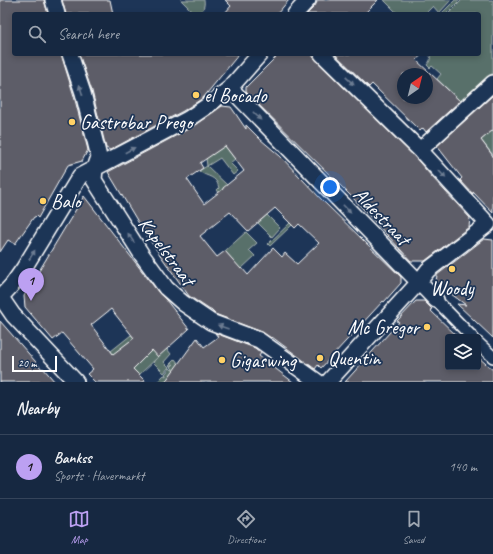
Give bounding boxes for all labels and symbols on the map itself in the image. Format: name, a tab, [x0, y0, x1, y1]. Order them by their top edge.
north arrow	[397, 68, 433, 104]
one-way arrow	[345, 76, 355, 86]
place label: el Bocado	[204, 83, 267, 108]
one-way arrow	[78, 84, 84, 96]
marker: el Bocado	[191, 90, 201, 100]
place label: Gastrobar Prego	[80, 110, 194, 135]
one-way arrow	[252, 111, 262, 121]
marker: Gastrobar Prego	[67, 117, 77, 127]
one-way arrow	[124, 147, 136, 153]
one-way arrow	[437, 168, 446, 179]
your location	[320, 177, 340, 197]
street label: Aldestraat	[348, 182, 418, 253]
place label: Balo	[51, 189, 83, 214]
marker: Balo	[38, 196, 48, 206]
one-way arrow	[343, 204, 352, 214]
street label: Kapelstraat	[133, 212, 203, 293]
one-way arrow	[127, 233, 135, 243]
one-way arrow	[29, 249, 36, 261]
marker: Woody	[447, 264, 457, 274]
pin: 1	[18, 268, 44, 301]
place label: Woody	[430, 276, 475, 301]
place label: Mc Gregor	[348, 315, 421, 340]
marker: Mc Gregor	[422, 322, 432, 332]
one-way arrow	[216, 323, 228, 329]
place label: Quentin	[328, 346, 381, 371]
place label: Gigaswing	[230, 348, 298, 373]
marker: Quentin	[315, 353, 325, 363]
scale bar	[12, 354, 57, 373]
marker: Gigaswing	[217, 355, 227, 365]

